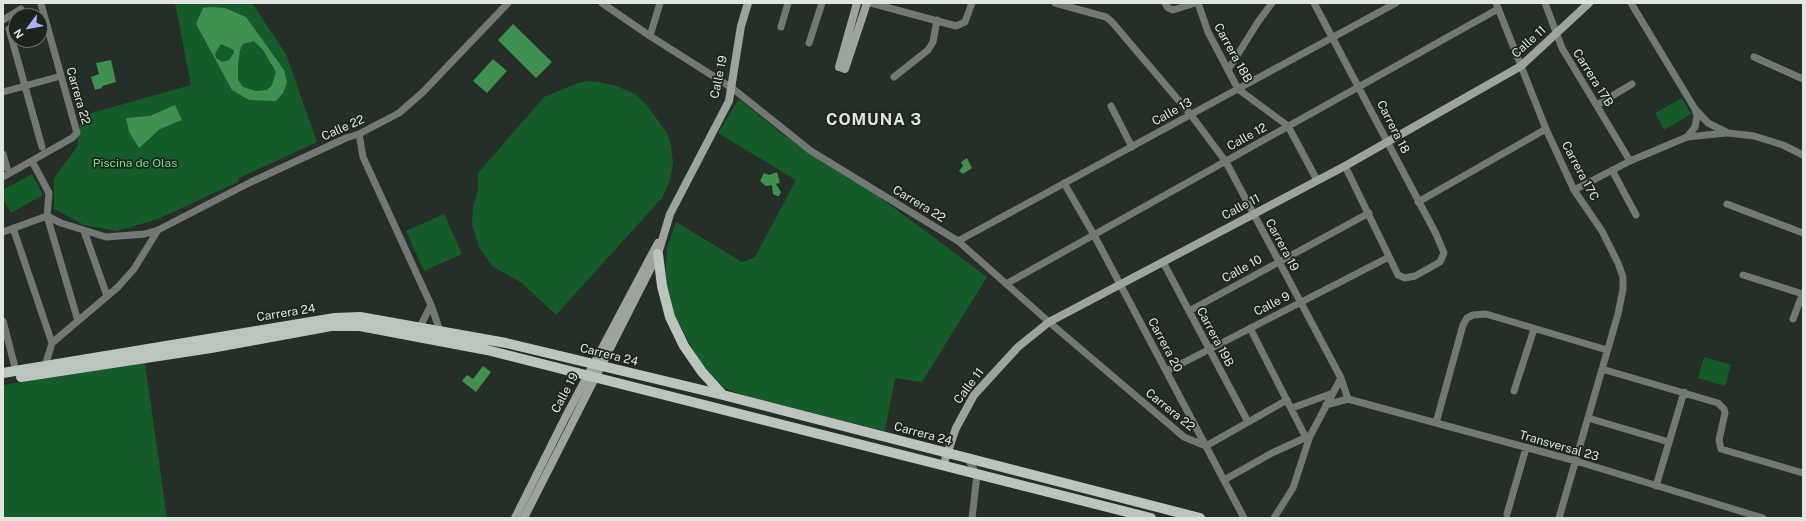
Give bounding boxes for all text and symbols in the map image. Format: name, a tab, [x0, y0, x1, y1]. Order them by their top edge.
north arrow	[8, 8, 48, 48]
street label: Carrera 18B	[1211, 21, 1255, 85]
street label: Calle 11	[1509, 23, 1549, 61]
text: N	[11, 27, 26, 41]
street label: Carrera 17B	[1570, 47, 1616, 109]
street label: Calle 19	[707, 54, 731, 100]
street label: Carrera 22	[63, 66, 93, 126]
street label: Calle 13	[1149, 95, 1195, 129]
street label: Carrera 18	[1374, 98, 1412, 156]
district label: COMUNA 3	[826, 110, 922, 130]
street label: Calle 22	[319, 112, 367, 144]
street label: Calle 12	[1225, 120, 1269, 154]
street label: Carrera 17C	[1558, 139, 1602, 203]
park label: Piscina de Olas	[93, 156, 177, 170]
street label: Carrera 22	[890, 183, 948, 225]
street label: Calle 11	[1219, 191, 1263, 223]
street label: Carrera 19	[1262, 216, 1302, 274]
street label: Calle 10	[1219, 252, 1265, 286]
street label: Calle 9	[1251, 289, 1293, 319]
street label: Carrera 24	[255, 301, 317, 325]
street label: Carrera 19B	[1193, 305, 1237, 369]
street label: Carrera 20	[1145, 315, 1185, 375]
street label: Carrera 24	[578, 341, 640, 369]
street label: Calle 11	[951, 365, 987, 407]
street label: Calle 19	[548, 370, 582, 416]
street label: Carrera 22	[1142, 386, 1198, 434]
street label: Carrera 24	[892, 419, 954, 449]
street label: Transversal 23	[1518, 428, 1600, 464]

